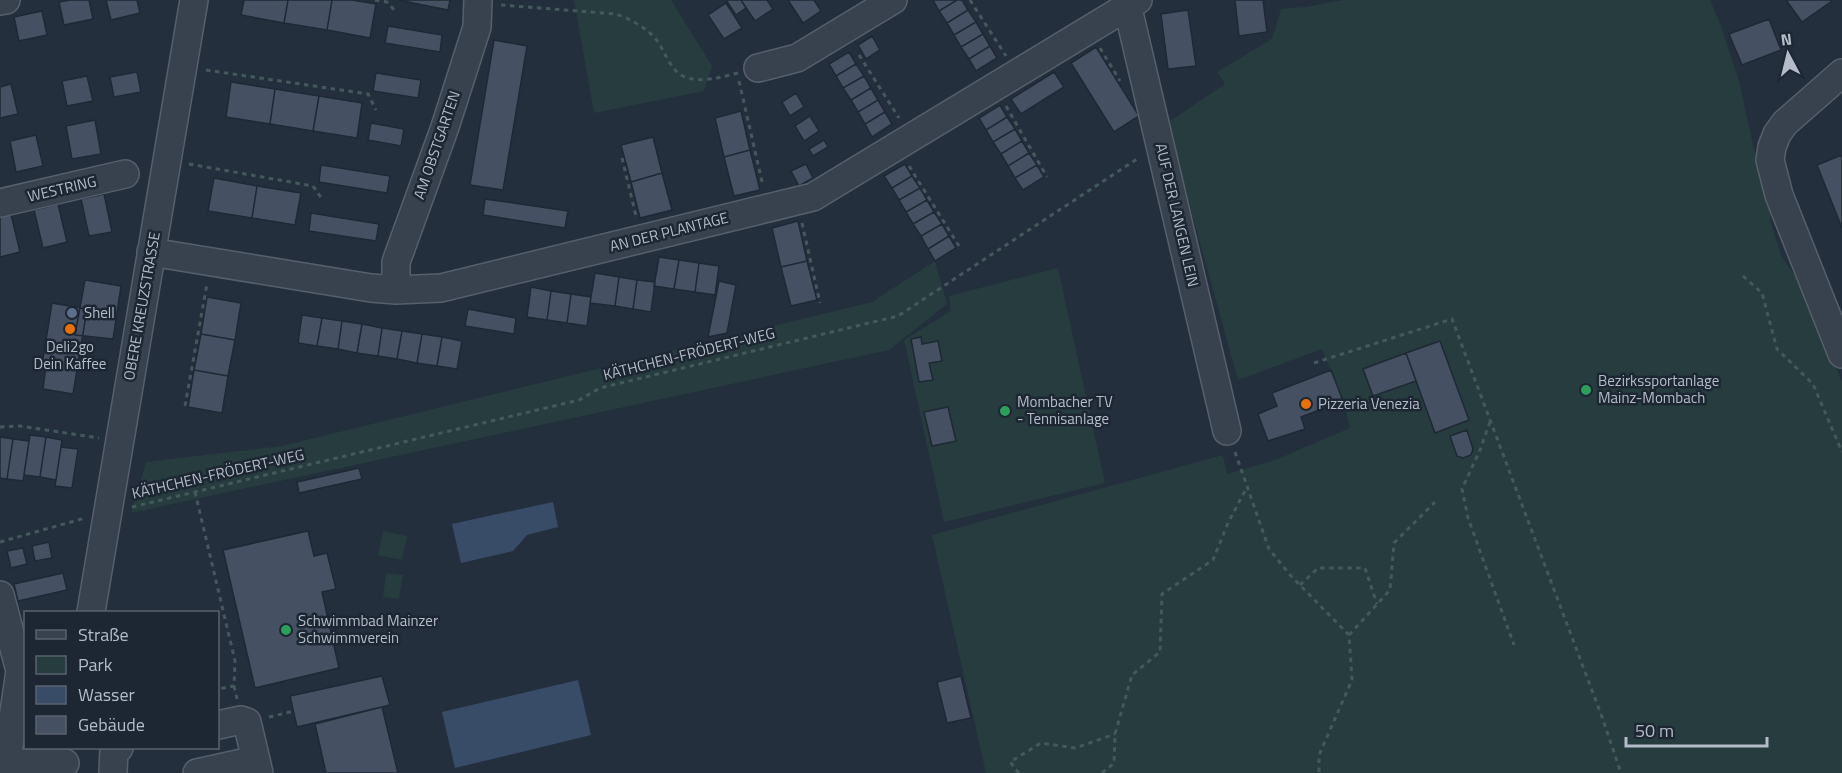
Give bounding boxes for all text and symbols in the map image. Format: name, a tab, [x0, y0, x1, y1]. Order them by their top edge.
north arrow	[1758, 24, 1818, 84]
text: N	[1779, 27, 1793, 52]
street label: AM OBSTGARTEN	[407, 88, 466, 202]
street label: AUF DER LANGEN LEIN	[1150, 141, 1205, 289]
street label: WESTRING	[25, 169, 99, 208]
street label: AN DER PLANTAGE	[607, 206, 731, 257]
street label: OBERE KREUZSTRASSE	[117, 230, 166, 382]
place label: Shell	[84, 301, 115, 324]
marker: Shell	[65, 306, 79, 320]
street label: KÄTHCHEN-FRÖDERT-WEG	[601, 321, 777, 386]
marker: Deli2go Dein Kaffee	[63, 322, 77, 336]
place label: Deli2go Dein Kaffee	[34, 335, 106, 375]
place label: Bezirkssportanlage Mainz-Mombach	[1598, 369, 1719, 409]
marker: Bezirkssportanlage Mainz-Mombach	[1579, 383, 1593, 397]
place label: Mombacher TV - Tennisanlage	[1017, 390, 1113, 430]
place label: Pizzeria Venezia	[1318, 392, 1420, 415]
marker: Pizzeria Venezia	[1299, 397, 1313, 411]
marker: Mombacher TV - Tennisanlage	[998, 404, 1012, 418]
street label: KÄTHCHEN-FRÖDERT-WEG	[130, 443, 306, 505]
place label: Schwimmbad Mainzer Schwimmverein	[298, 609, 438, 649]
legend	[24, 611, 219, 749]
text: Straße	[78, 621, 129, 648]
marker: Schwimmbad Mainzer Schwimmverein	[279, 623, 293, 637]
text: Park	[78, 651, 113, 678]
text: Wasser	[78, 681, 135, 708]
scale bar	[1626, 710, 1767, 748]
text: Gebäude	[78, 711, 145, 738]
text: 50 m	[1635, 717, 1674, 744]

